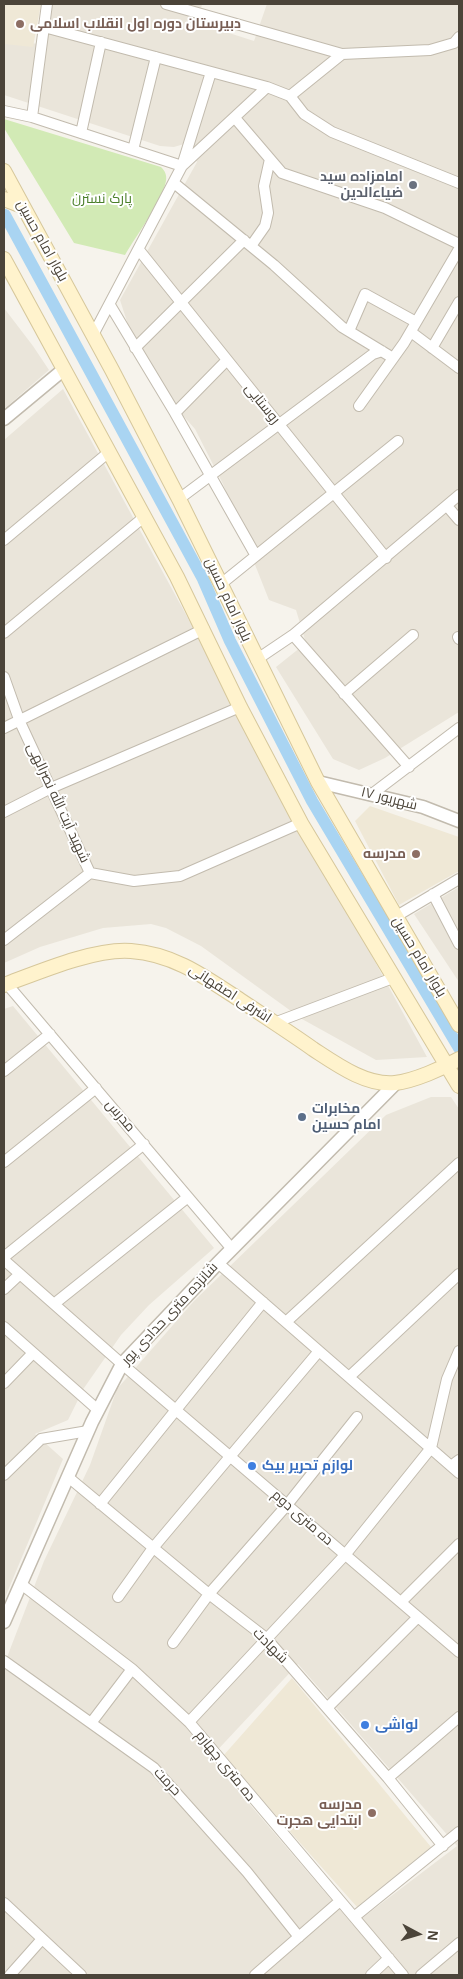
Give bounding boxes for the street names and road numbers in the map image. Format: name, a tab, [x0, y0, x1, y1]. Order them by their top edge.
street label: بلوار امام حسین	[13, 197, 71, 285]
street label: روستایی	[241, 380, 283, 428]
street label: بلوار امام حسین	[201, 555, 255, 645]
street label: شهید آیت الله نصرالهی	[23, 740, 93, 866]
street label: ۱۷ شهریور	[359, 784, 419, 814]
street label: بلوار امام حسین	[388, 914, 450, 1000]
street label: اشرفی اصفهانی	[186, 961, 274, 1027]
street label: مدرس	[102, 1096, 138, 1136]
street label: شانزده متری حدادی پور	[118, 1259, 222, 1369]
street label: ده متری دوم	[268, 1487, 336, 1549]
street label: شهادت	[249, 1625, 291, 1667]
street label: ده متری چهارم	[191, 1727, 259, 1805]
street label: حرمت	[150, 1764, 184, 1800]

